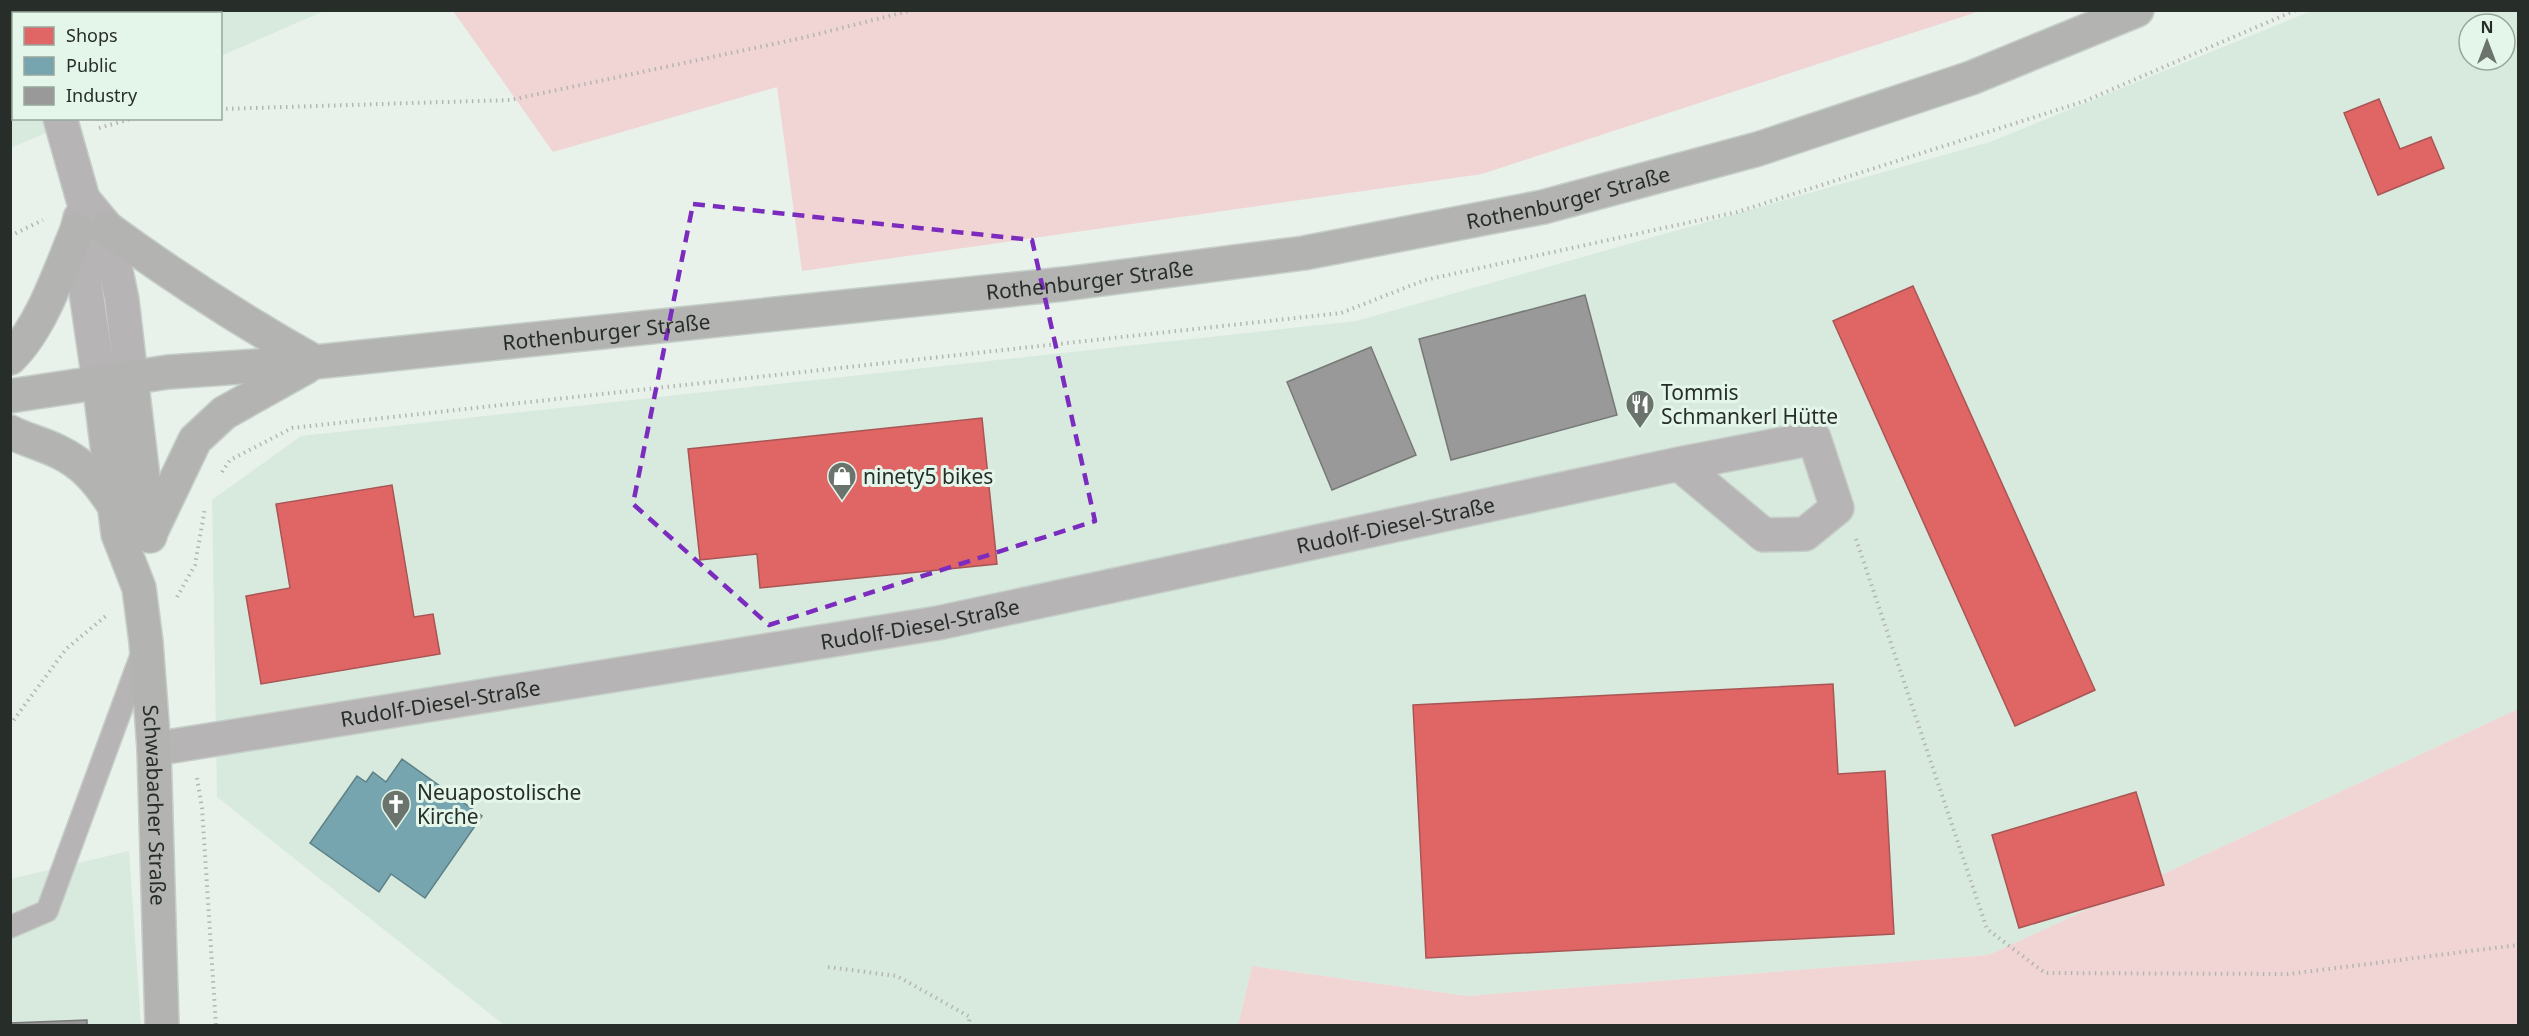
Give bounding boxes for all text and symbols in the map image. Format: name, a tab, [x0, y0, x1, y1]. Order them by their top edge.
legend	[12, 12, 222, 120]
north arrow	[2457, 12, 2517, 72]
text: N	[2480, 16, 2494, 38]
text: Shops	[66, 23, 118, 47]
text: Public	[66, 53, 117, 77]
text: Industry	[66, 83, 138, 107]
street label: Rothenburger Straße	[1464, 159, 1673, 235]
street label: Rothenburger Straße	[984, 253, 1195, 306]
street label: Rothenburger Straße	[501, 307, 712, 356]
place label: Tommis Schmankerl Hütte	[1661, 378, 1838, 430]
restaurant icon: Tommis Schmankerl Hütte	[1624, 388, 1656, 430]
shop icon: ninety5 bikes	[826, 460, 858, 502]
place label: ninety5 bikes	[863, 462, 993, 490]
street label: Rudolf-Diesel-Straße	[1294, 490, 1497, 560]
street label: Rudolf-Diesel-Straße	[818, 592, 1022, 656]
street label: Rudolf-Diesel-Straße	[338, 673, 542, 733]
street label: Schwabacher Straße	[137, 704, 173, 906]
place label: Neuapostolische Kirche	[417, 778, 581, 830]
church icon: Neuapostolische Kirche	[380, 788, 412, 830]

